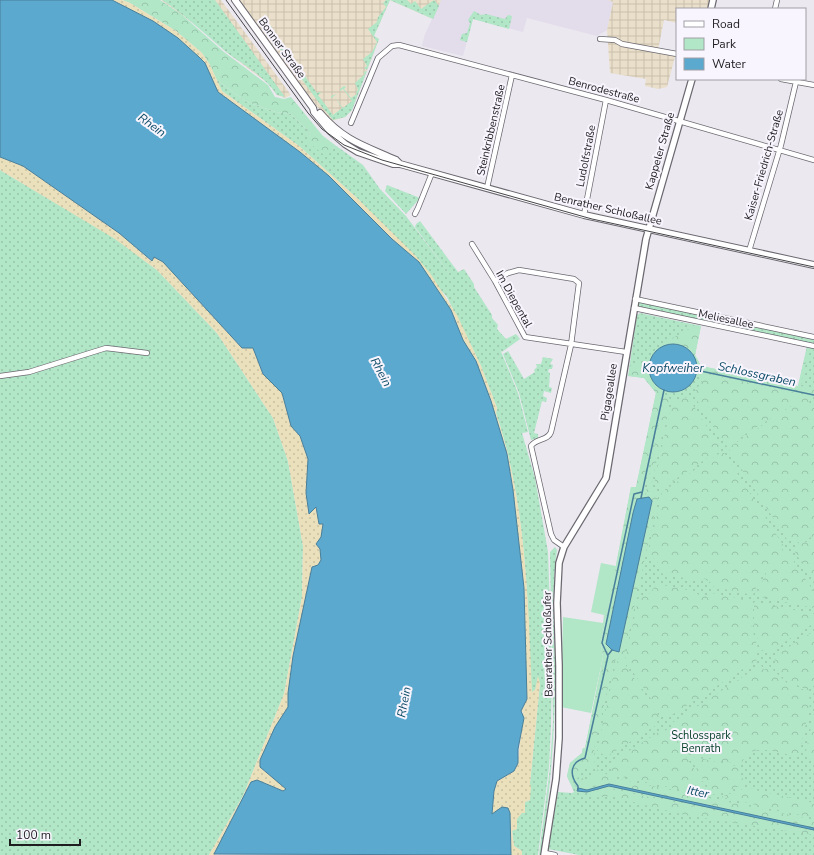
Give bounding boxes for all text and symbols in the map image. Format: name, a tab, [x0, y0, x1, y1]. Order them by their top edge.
legend	[676, 8, 806, 80]
street label: Bonner Straße	[255, 15, 309, 81]
text: Road	[712, 16, 740, 32]
text: Park	[712, 36, 737, 52]
text: Water	[712, 56, 746, 72]
street label: Benrodestraße	[567, 73, 641, 107]
street label: Steinkribbenstraße	[473, 83, 509, 177]
street label: Kaiser-Friedrich-Straße	[741, 108, 787, 222]
water label: Rhein	[135, 109, 169, 141]
street label: Kappeler Straße	[642, 110, 678, 192]
street label: Ludolfstraße	[573, 124, 599, 188]
street label: Benrather Schloßallee	[553, 189, 663, 229]
street label: Im Diepental	[492, 268, 536, 331]
street label: Meliesallee	[697, 306, 755, 332]
water label: Rhein	[367, 355, 395, 390]
water label: Schlossgraben	[717, 358, 798, 390]
water label: Kopfweiher	[642, 360, 704, 376]
street label: Pigageallee	[597, 362, 621, 422]
street label: Benrather Schloßufer	[540, 591, 556, 697]
water label: Rhein	[393, 685, 415, 719]
park label: Schlosspark Benrath	[671, 728, 731, 756]
water label: Itter	[686, 782, 711, 802]
scale bar	[10, 821, 80, 847]
text: 100 m	[16, 827, 51, 843]

